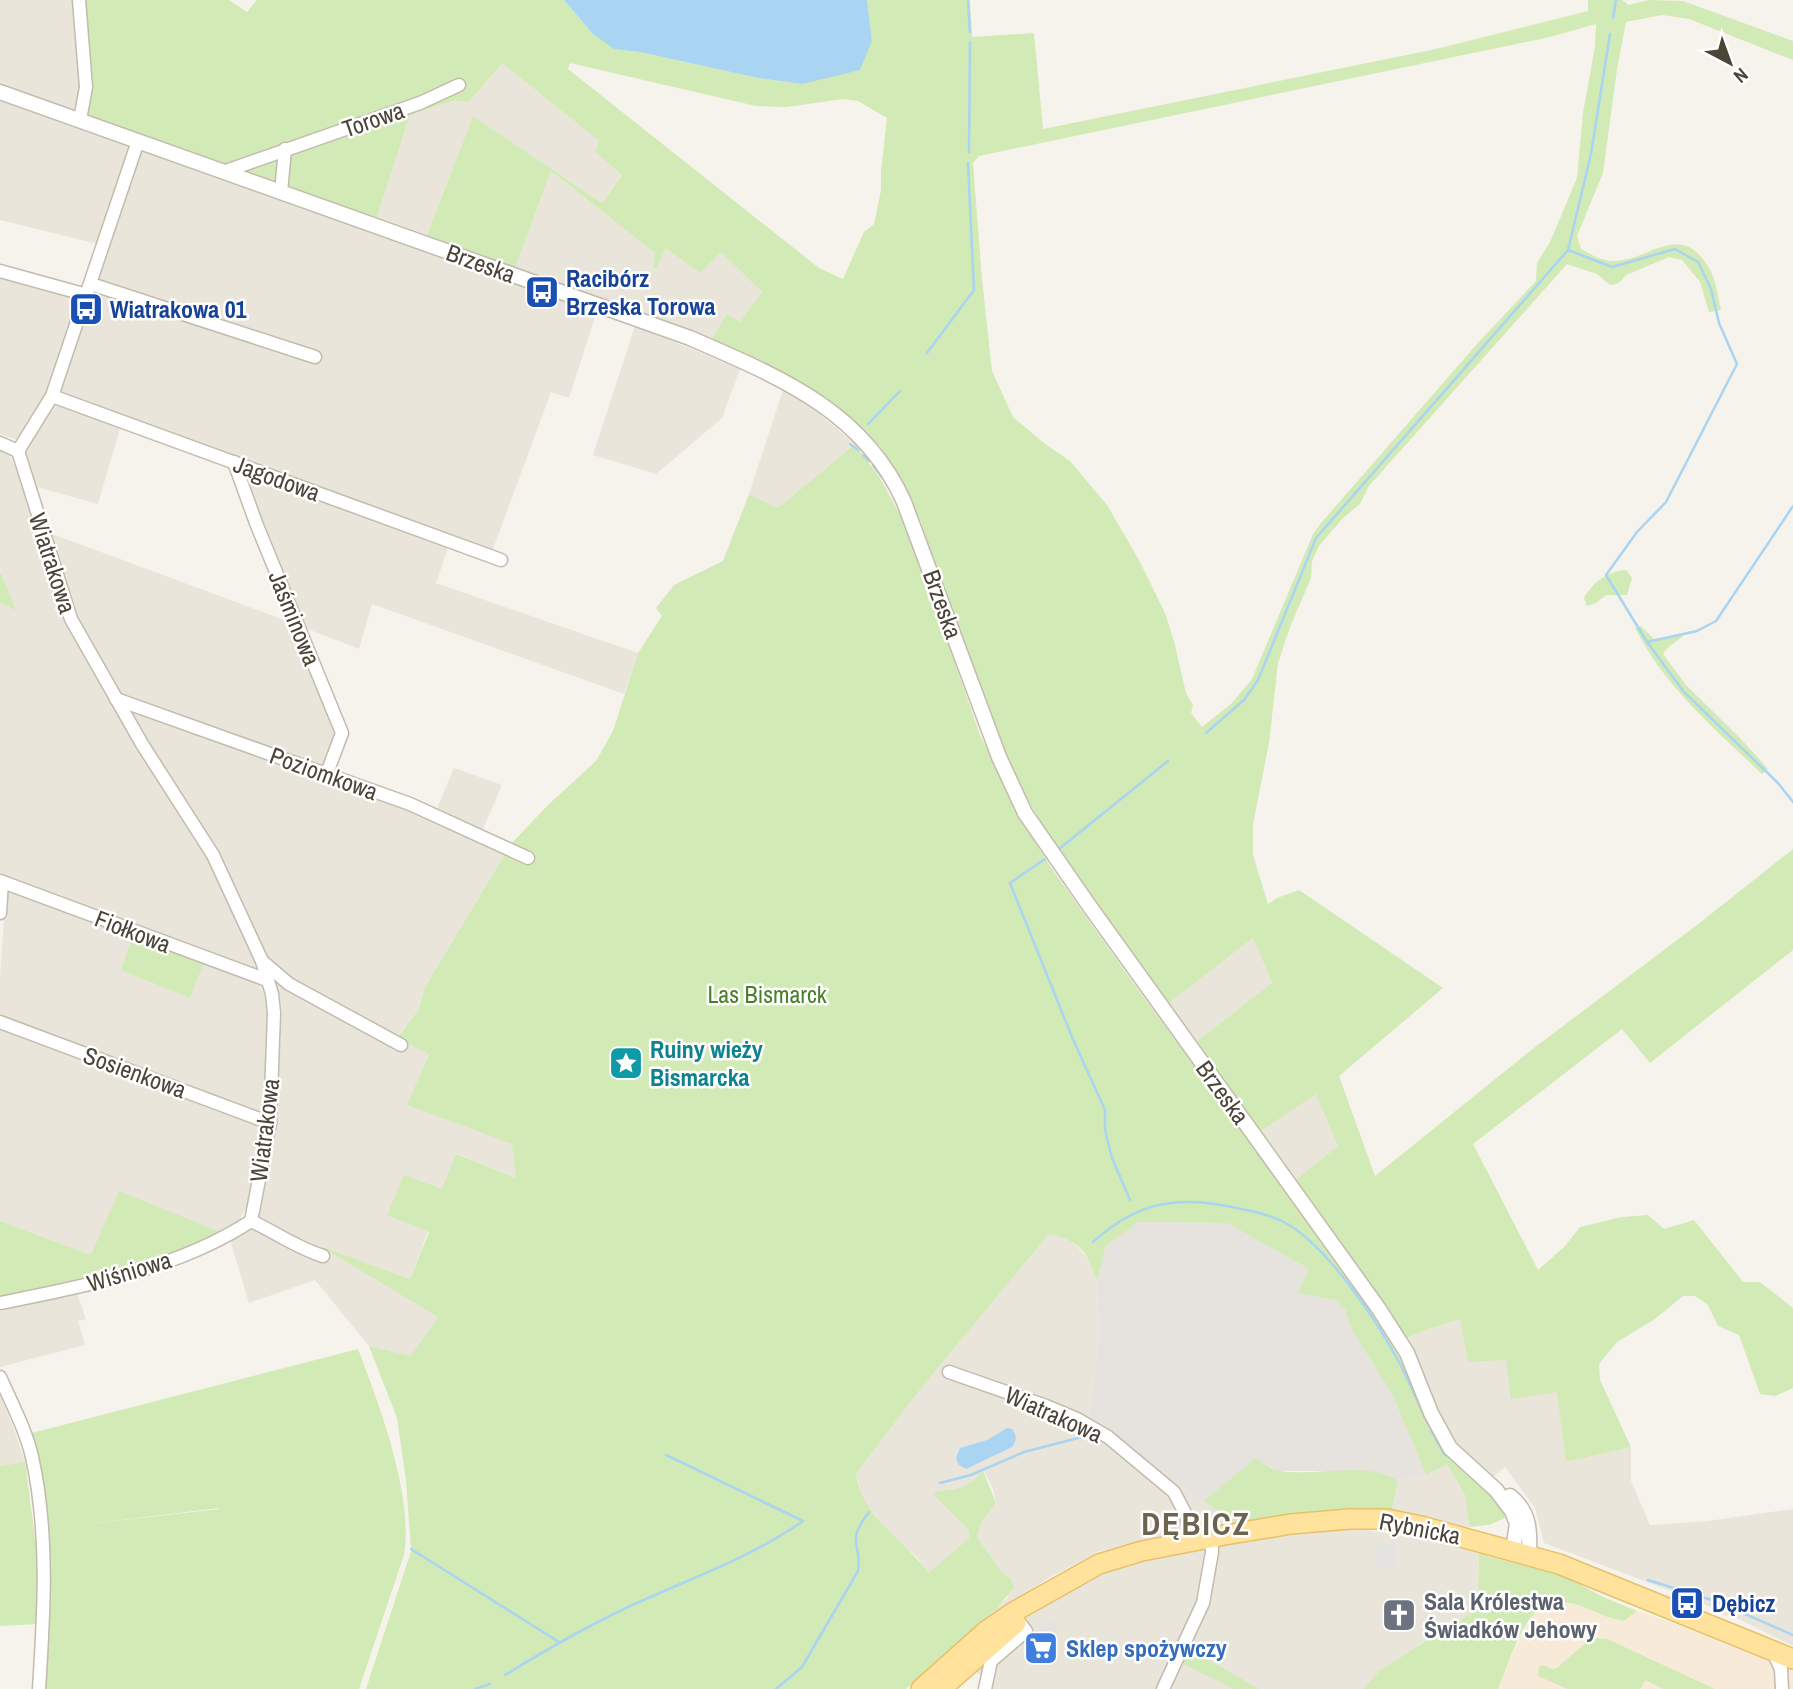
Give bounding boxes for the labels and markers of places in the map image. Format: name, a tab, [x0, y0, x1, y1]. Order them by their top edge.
place label: Racibórz Brzeska Torowa	[566, 262, 716, 322]
bus stop icon: Racibórz Brzeska Torowa	[523, 273, 561, 311]
bus stop icon: Wiatrakowa 01	[67, 290, 105, 328]
place label: Wiatrakowa 01	[110, 293, 247, 325]
place label: Ruiny wieży Bismarcka	[650, 1033, 763, 1093]
place icon: Ruiny wieży Bismarcka	[607, 1044, 645, 1082]
bus stop icon: Dębicz	[1668, 1584, 1706, 1622]
place label: Sala Królestwa Świadków Jehowy	[1424, 1585, 1597, 1645]
place label: Dębicz	[1712, 1587, 1776, 1619]
church icon: Sala Królestwa Świadków Jehowy	[1380, 1596, 1418, 1634]
supermarket icon: Sklep spożywczy	[1022, 1629, 1060, 1667]
place label: Sklep spożywczy	[1066, 1632, 1227, 1664]

